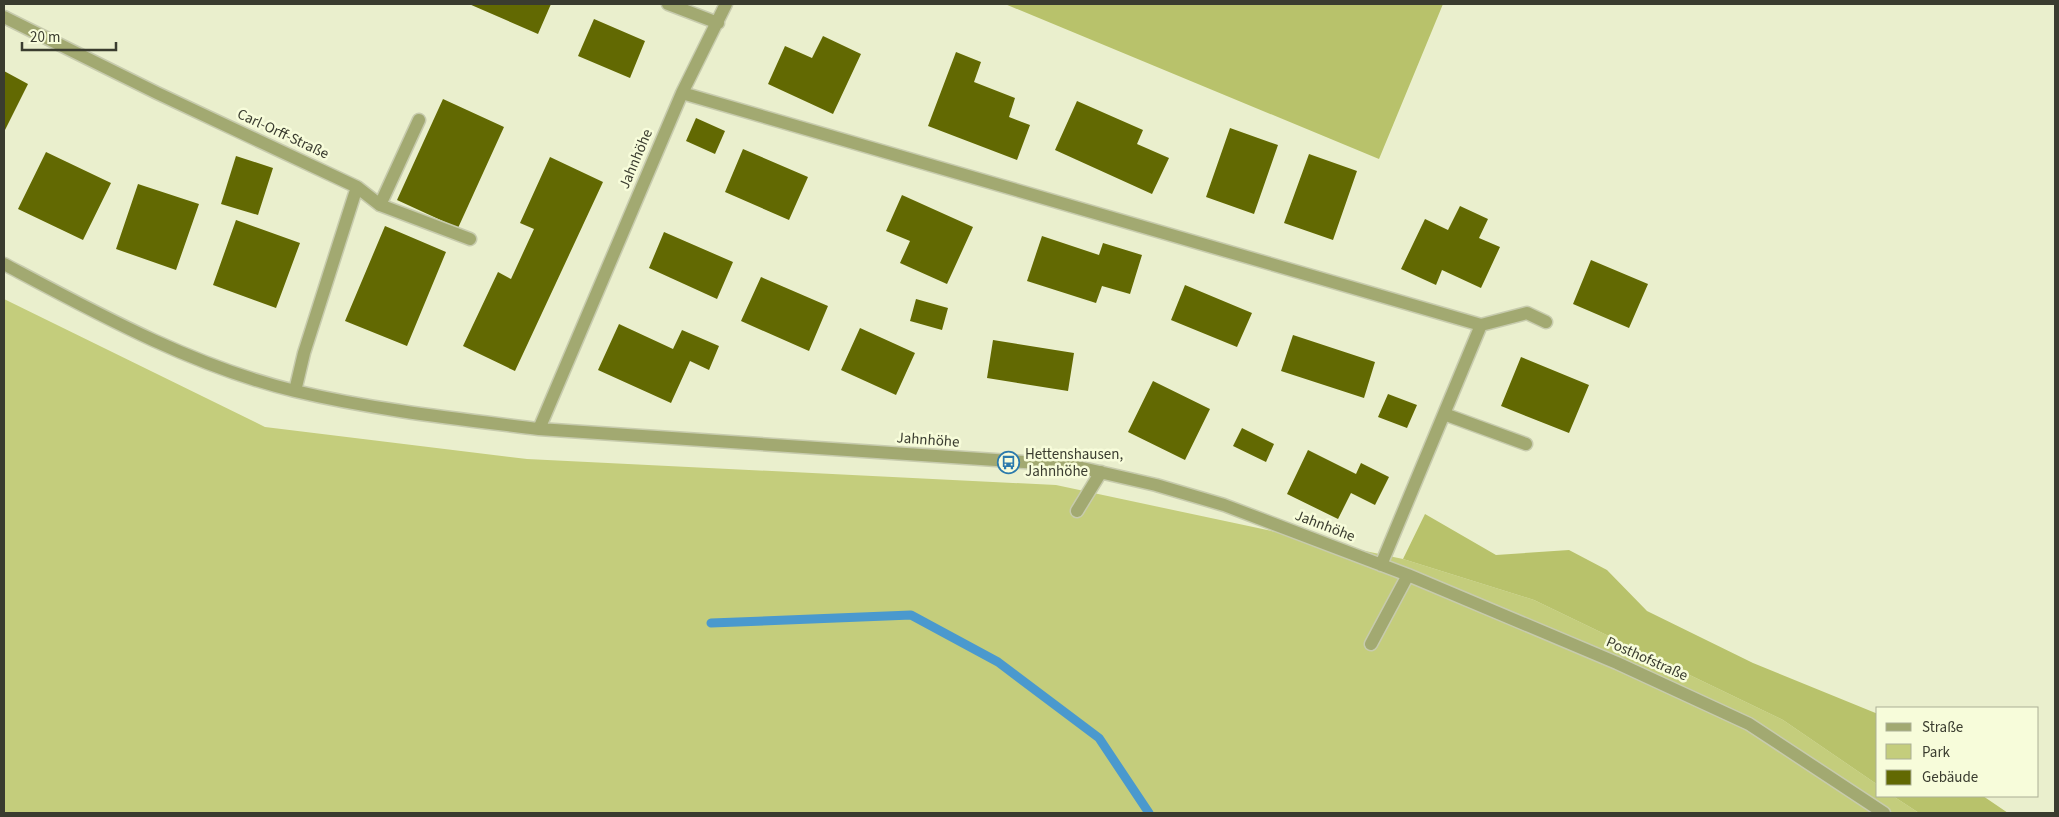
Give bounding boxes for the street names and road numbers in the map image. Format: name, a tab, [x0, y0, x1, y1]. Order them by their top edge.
street label: Carl-Orff-Straße	[234, 104, 332, 164]
street label: Jahnhöhe	[614, 126, 658, 192]
street label: Jahnhöhe	[896, 427, 960, 453]
street label: Jahnhöhe	[1292, 505, 1358, 547]
street label: Posthofstraße	[1603, 632, 1691, 686]

